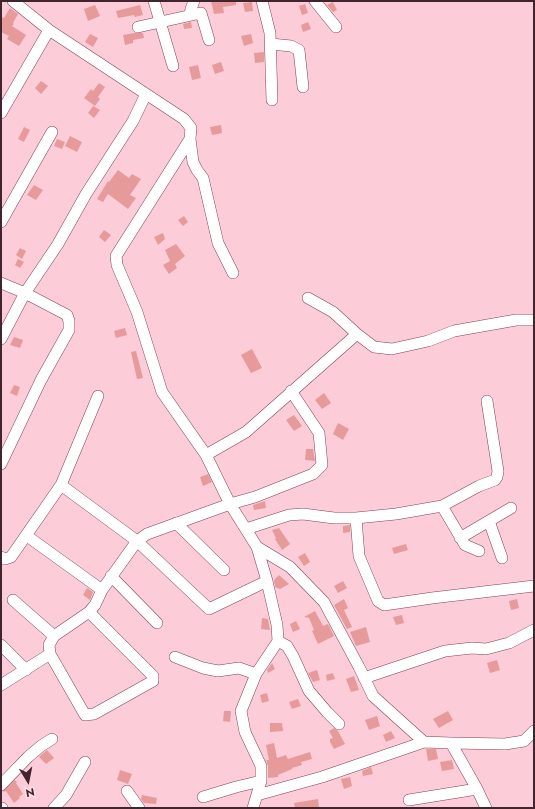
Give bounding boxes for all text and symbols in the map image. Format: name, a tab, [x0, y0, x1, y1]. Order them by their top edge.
north arrow	[8, 761, 48, 801]
text: N	[24, 784, 36, 801]

